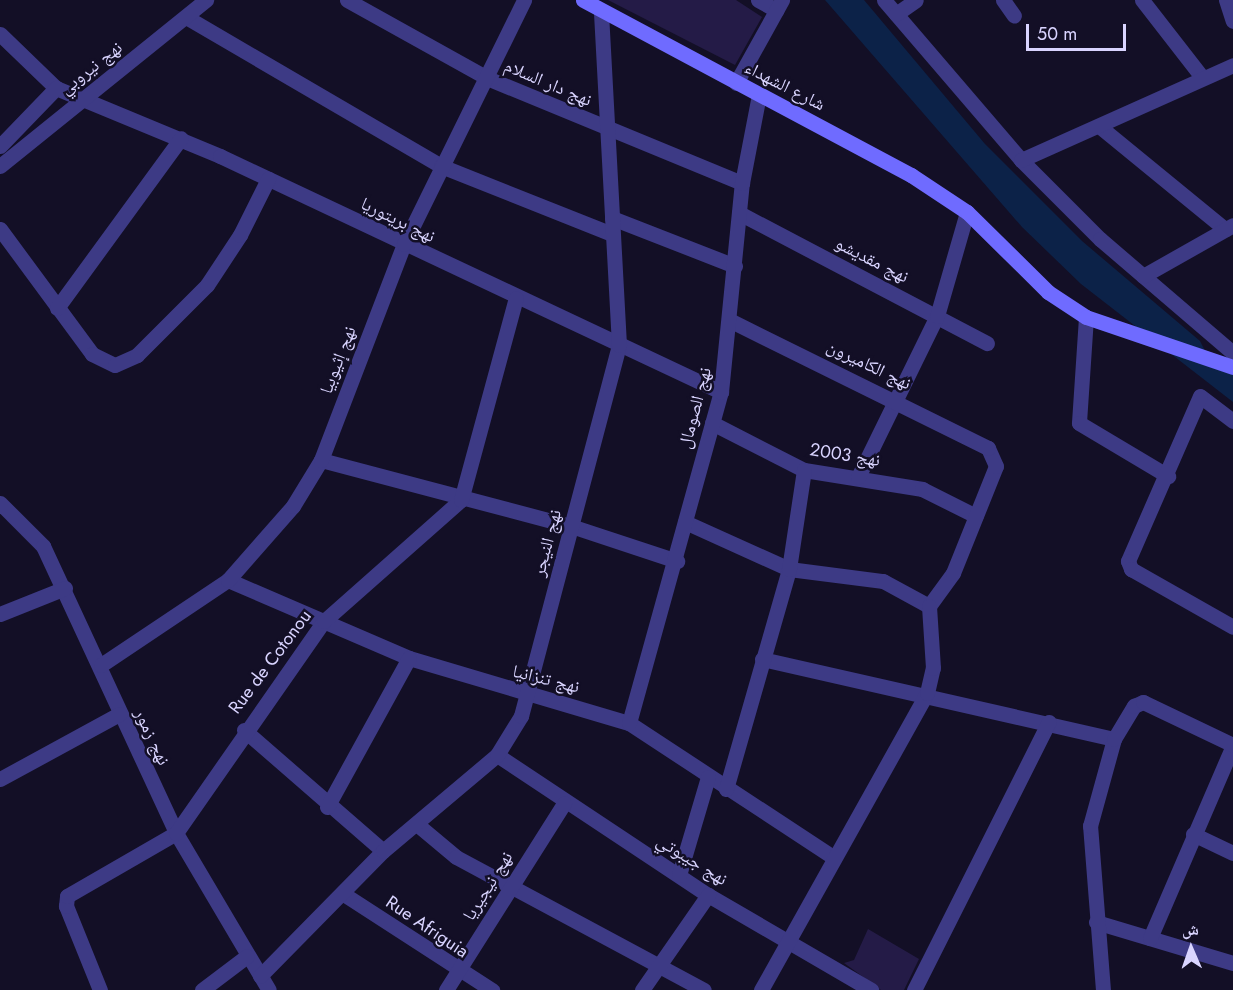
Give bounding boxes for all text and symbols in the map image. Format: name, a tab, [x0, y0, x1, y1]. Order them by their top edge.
scale bar	[1029, 12, 1130, 50]
text: 50 m	[1037, 21, 1077, 47]
street label: نهج نيروبي	[55, 37, 127, 99]
street label: نهج دار السلام	[501, 55, 595, 111]
street label: شارع الشهداء	[741, 57, 829, 115]
street label: نهج بريتوريا	[357, 193, 439, 247]
street label: نهج مقديشو	[832, 232, 912, 288]
street label: نهج إثيوبيا	[315, 323, 361, 397]
street label: نهج الكاميرون	[823, 335, 915, 395]
street label: نهج الصومال	[674, 365, 716, 451]
street label: نهج 2003	[808, 439, 882, 471]
street label: نهج النيجر	[528, 507, 566, 579]
street label: Rue de Cotonou	[224, 606, 316, 718]
street label: نهج تنزانيا	[510, 660, 582, 698]
street label: نهج زمور	[130, 705, 174, 769]
street label: نهج جيبوتي	[653, 830, 731, 890]
street label: نهج نيجيريا	[458, 848, 518, 924]
street label: Rue Afriguia	[382, 891, 472, 963]
north arrow	[1161, 918, 1221, 978]
text: ش	[1181, 918, 1199, 941]

